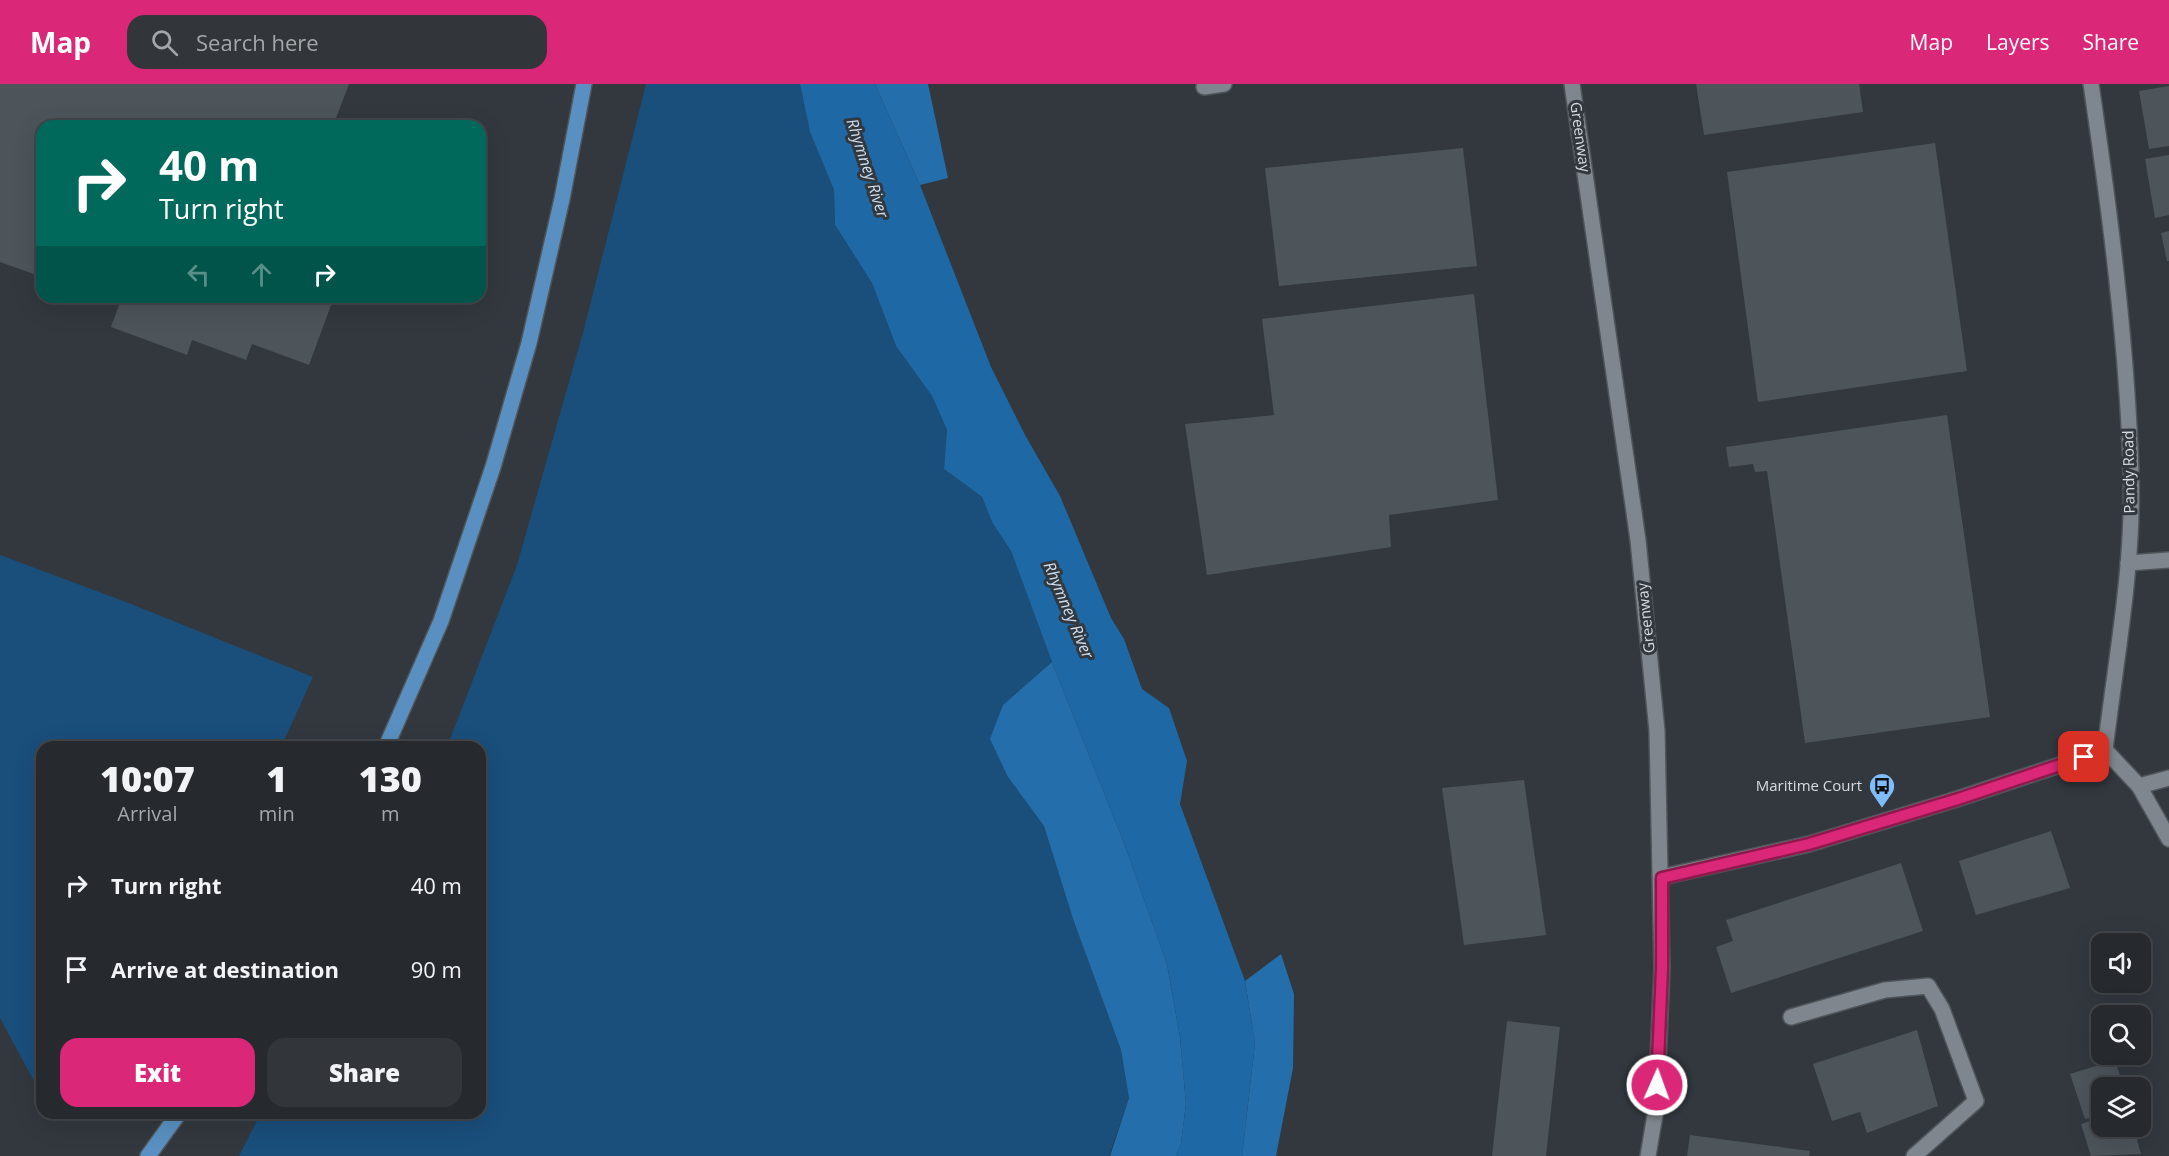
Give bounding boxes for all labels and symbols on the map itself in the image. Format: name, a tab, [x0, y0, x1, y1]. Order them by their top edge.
street label: Greenway	[1566, 101, 1596, 174]
water label: Rhymney River	[842, 116, 895, 221]
street label: Pandy Road	[2117, 430, 2139, 514]
water label: Rhymney River	[1039, 558, 1100, 662]
street label: Greenway	[1631, 581, 1659, 654]
pin	[2058, 731, 2109, 782]
bus stop icon: Maritime Court	[1867, 771, 1897, 809]
place label: Maritime Court	[1756, 775, 1862, 795]
position arrow	[1625, 1053, 1689, 1117]

